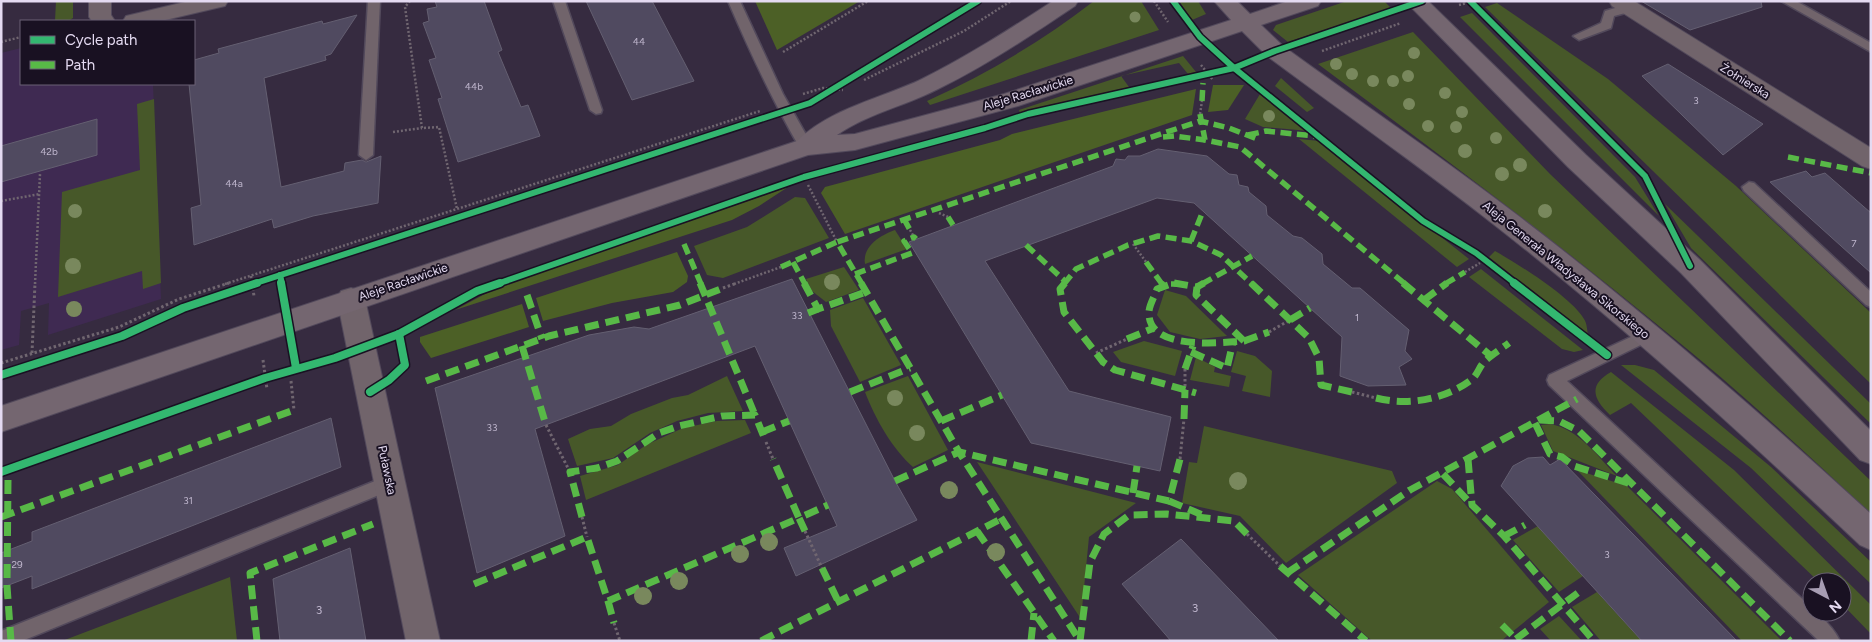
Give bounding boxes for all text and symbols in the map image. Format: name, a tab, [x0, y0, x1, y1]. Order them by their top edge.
legend	[20, 20, 195, 85]
text: Cycle path	[65, 31, 137, 49]
house number: 44	[633, 35, 645, 48]
text: Path	[65, 56, 95, 74]
street label: Żołnierska	[1718, 60, 1772, 102]
street label: Aleje Racławickie	[981, 73, 1075, 113]
house number: 44b	[465, 80, 483, 93]
house number: 3	[1693, 94, 1699, 107]
house number: 42b	[40, 145, 58, 158]
house number: 44a	[225, 177, 243, 190]
street label: Aleja Generała Władysława Sikorskiego	[1480, 198, 1652, 342]
house number: 7	[1851, 237, 1857, 250]
street label: Aleje Racławickie	[357, 260, 450, 304]
house number: 33	[792, 309, 802, 322]
house number: 1	[1355, 311, 1359, 324]
house number: 33	[487, 421, 497, 434]
street label: Puławska	[375, 444, 399, 496]
house number: 31	[183, 494, 193, 507]
house number: 3	[1604, 548, 1610, 561]
house number: 29	[11, 558, 23, 571]
north arrow	[1802, 572, 1852, 622]
text: N	[1826, 596, 1845, 616]
house number: 3	[1192, 601, 1198, 615]
house number: 3	[316, 603, 322, 617]

